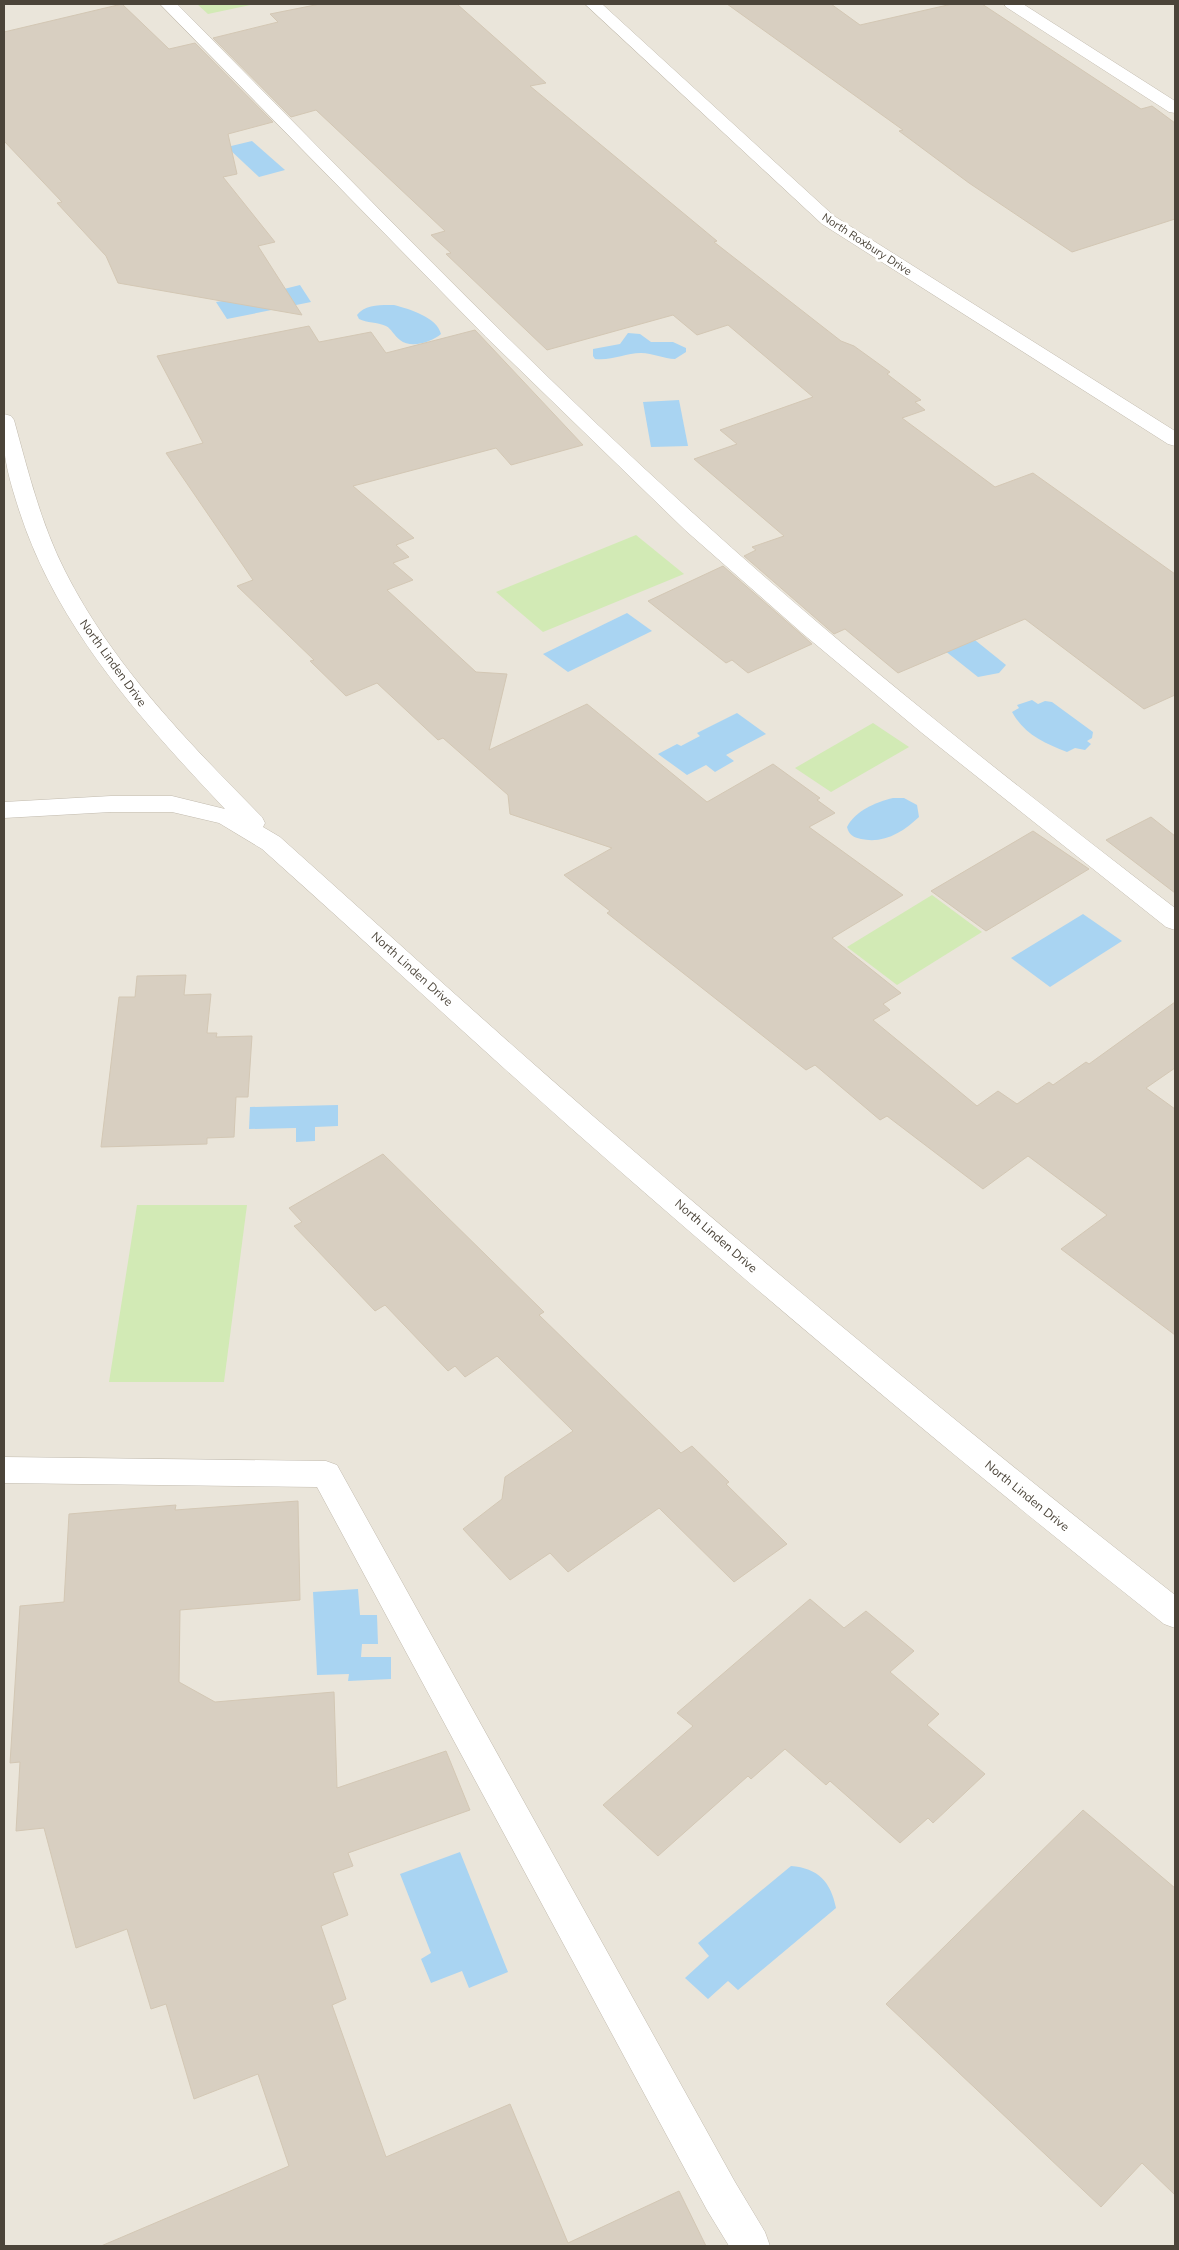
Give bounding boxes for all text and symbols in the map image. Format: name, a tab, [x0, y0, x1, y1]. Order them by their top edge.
street label: North Roxbury Drive	[820, 210, 914, 278]
street label: North Linden Drive	[77, 616, 150, 709]
street label: North Linden Drive	[369, 928, 456, 1009]
street label: North Linden Drive	[672, 1196, 761, 1275]
street label: North Linden Drive	[982, 1457, 1073, 1534]

